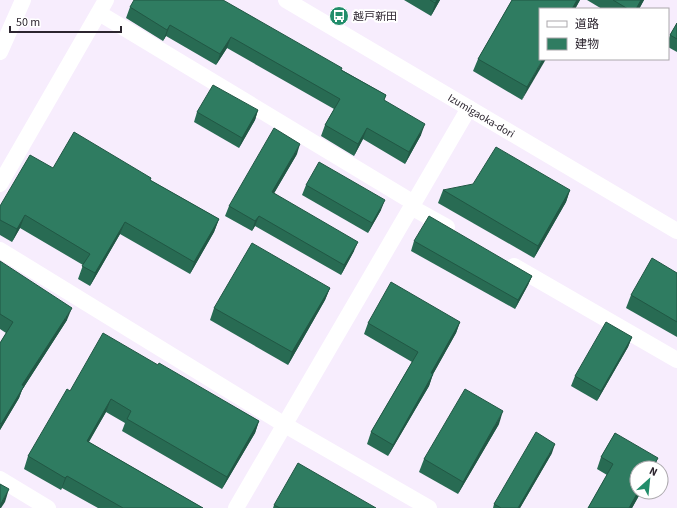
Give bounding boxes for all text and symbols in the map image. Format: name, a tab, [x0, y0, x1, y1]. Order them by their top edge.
bus stop icon: 越戸新田	[328, 5, 350, 27]
scale bar	[10, 8, 121, 34]
legend	[539, 8, 669, 60]
place label: 越戸新田	[353, 9, 397, 24]
text: 50 m	[16, 14, 40, 31]
text: 道路	[575, 16, 599, 33]
text: 建物	[575, 36, 599, 53]
street label: Izumigaoka-dori	[445, 90, 518, 141]
north arrow	[629, 460, 669, 500]
text: N	[647, 463, 660, 480]

